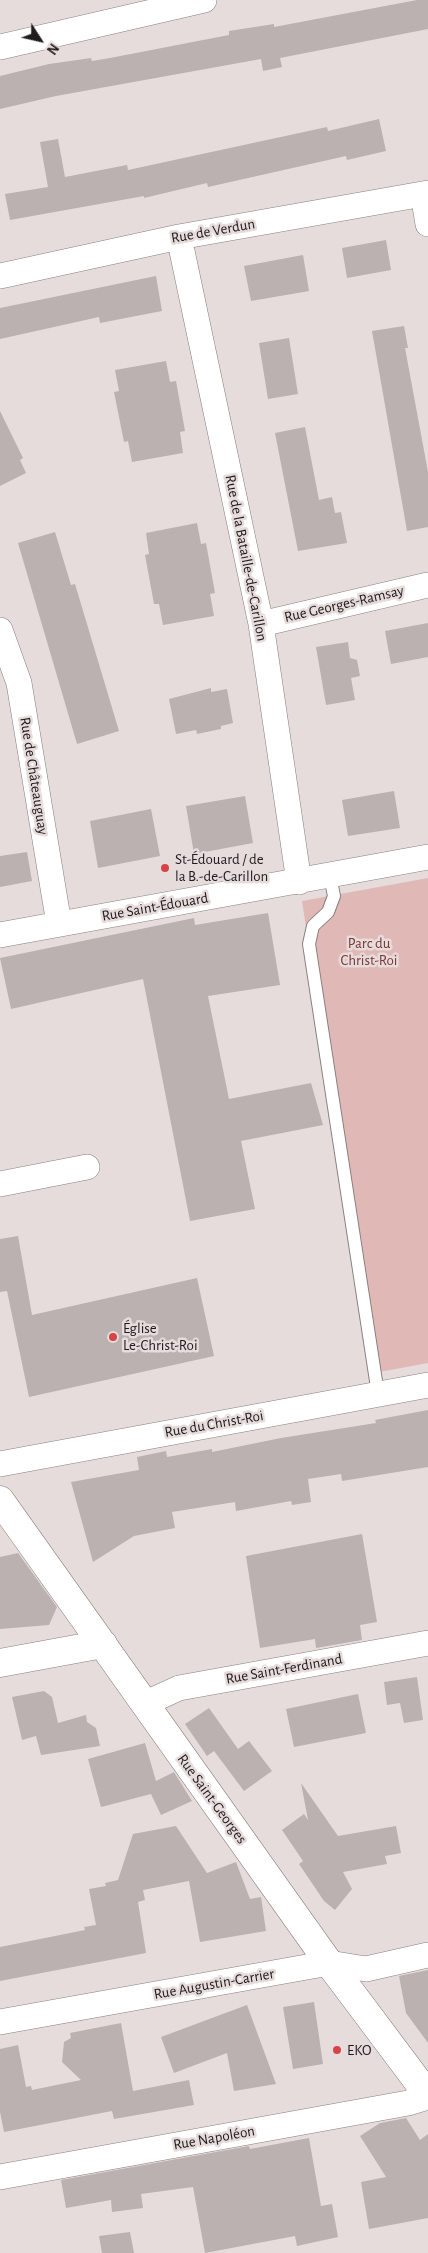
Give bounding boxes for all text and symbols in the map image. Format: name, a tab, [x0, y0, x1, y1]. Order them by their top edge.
north arrow	[15, 15, 65, 65]
text: N	[44, 41, 61, 57]
street label: Rue de Verdun	[170, 215, 256, 247]
street label: Rue de la Bataille-de-Carillon	[221, 473, 271, 643]
street label: Rue Georges-Ramsay	[282, 581, 406, 627]
street label: Rue de Châteauguay	[16, 716, 52, 836]
place label: St-Édouard / de la B.-de-Carillon	[175, 850, 268, 885]
marker: St-Édouard / de la B.-de-Carillon	[159, 862, 171, 874]
street label: Rue Saint-Édouard	[100, 889, 210, 925]
park label: Parc du Christ-Roi	[341, 934, 397, 969]
place label: Église Le-Christ-Roi	[123, 1319, 198, 1354]
marker: Église Le-Christ-Roi	[107, 1331, 119, 1343]
street label: Rue du Christ-Roi	[163, 1406, 265, 1442]
street label: Rue Saint-Ferdinand	[224, 1650, 344, 1688]
street label: Rue Saint-Georges	[173, 1751, 251, 1847]
street label: Rue Augustin-Carrier	[152, 1965, 276, 2003]
place label: EKO	[347, 2041, 372, 2059]
marker: EKO	[331, 2044, 343, 2056]
street label: Rue Napoléon	[172, 2122, 256, 2154]

